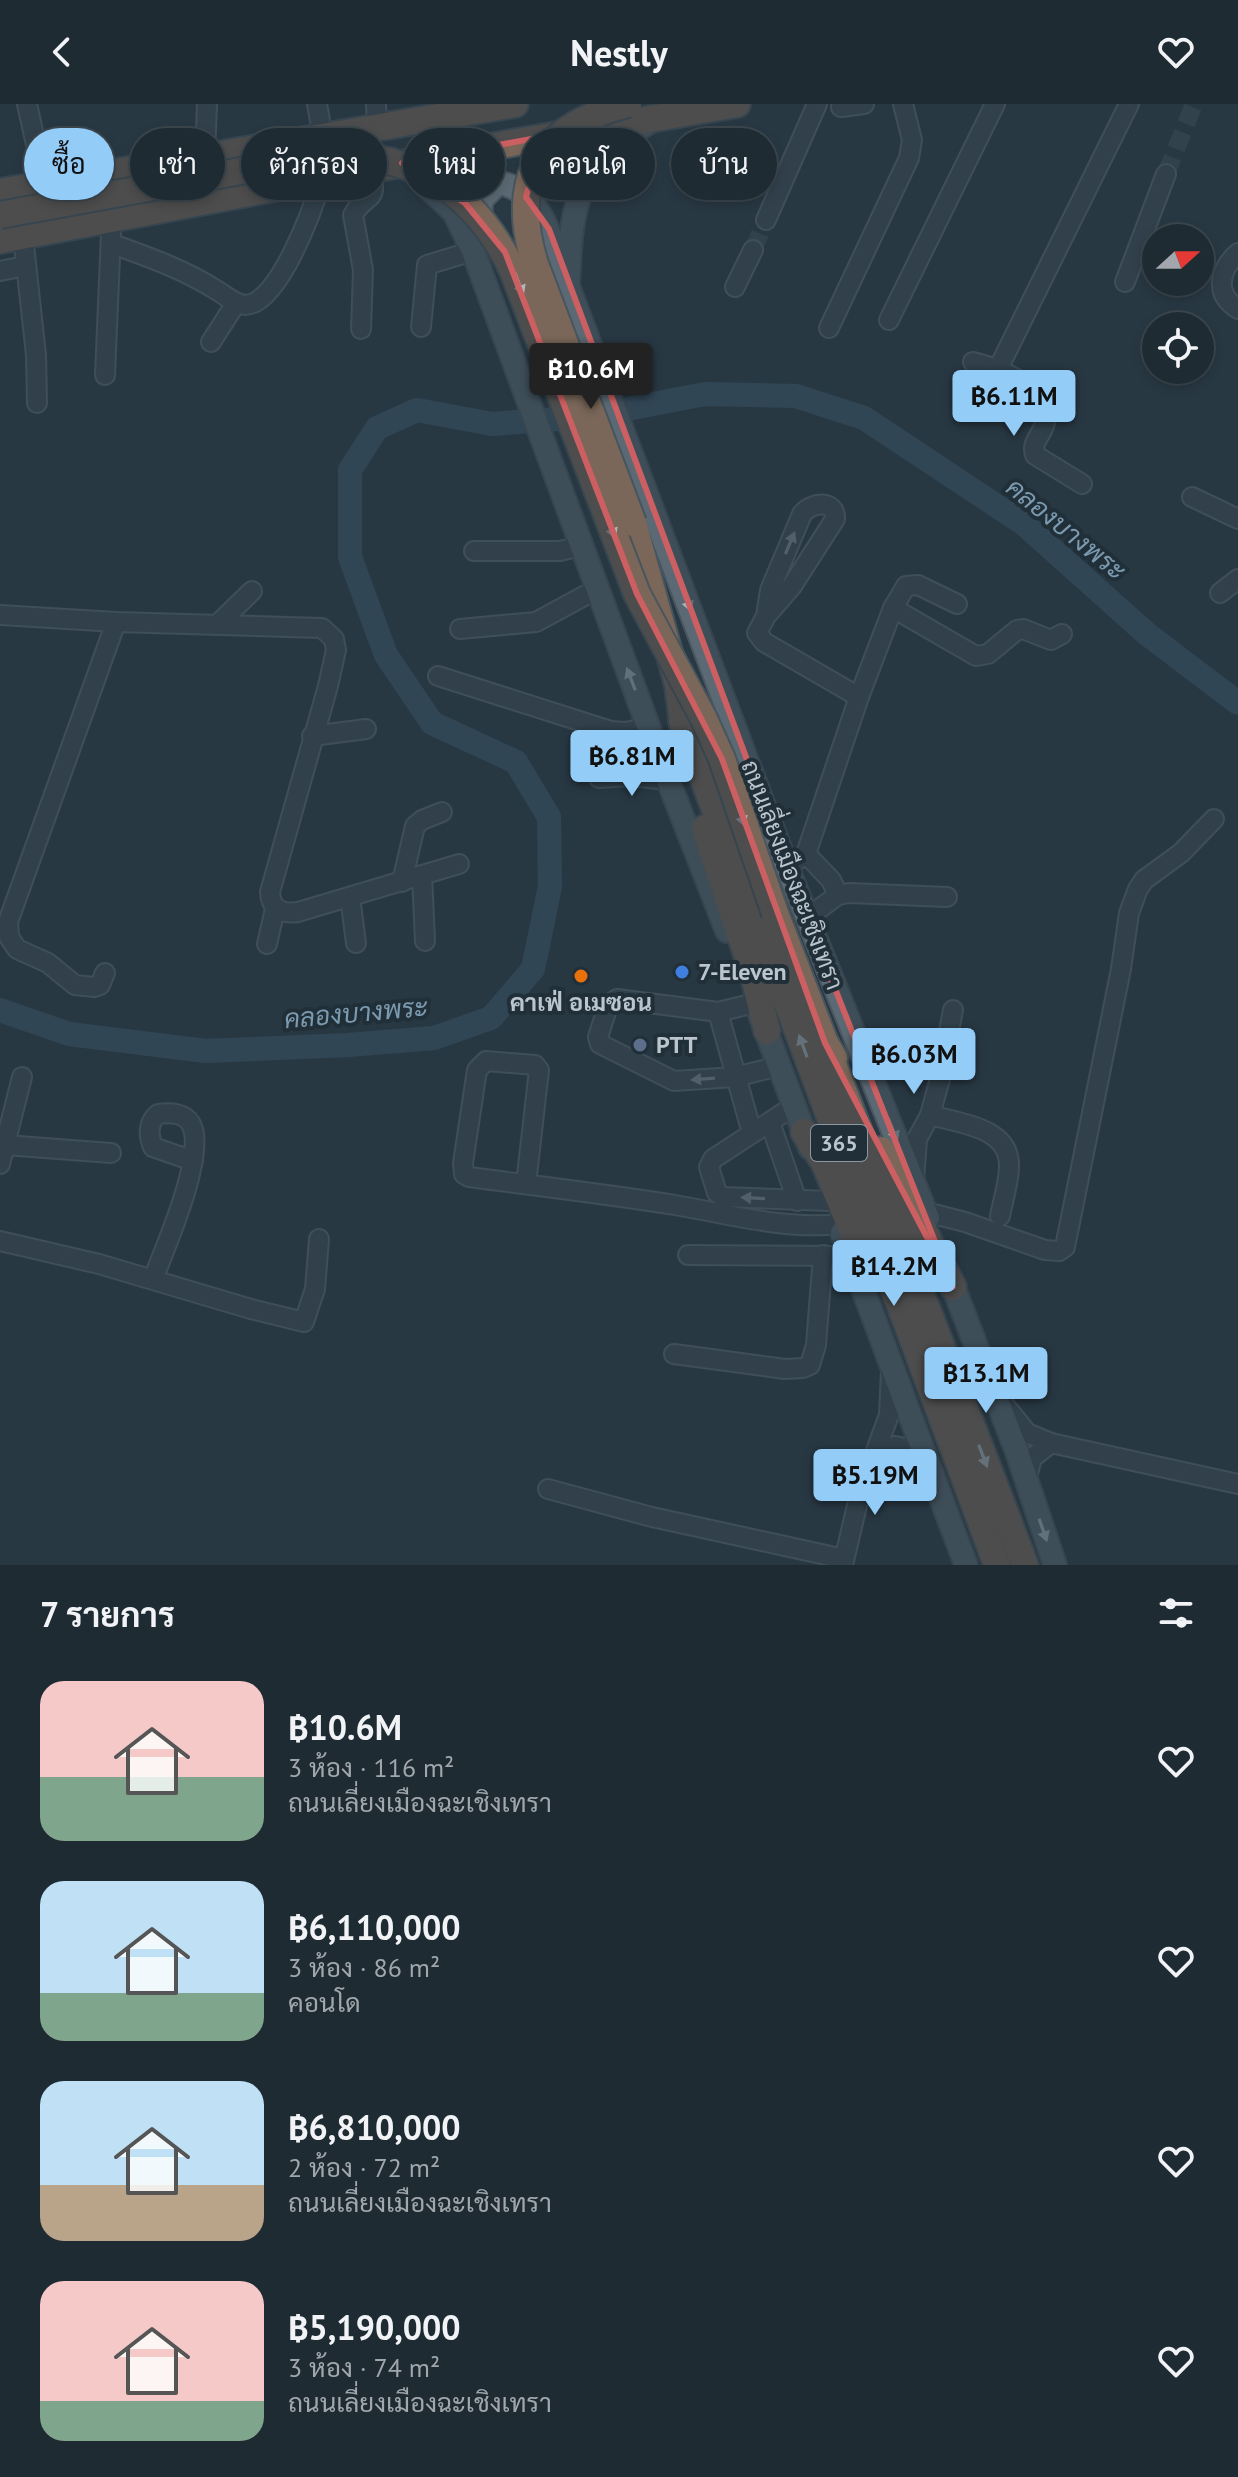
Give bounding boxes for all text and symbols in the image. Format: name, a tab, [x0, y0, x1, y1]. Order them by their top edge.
text: Nestly	[570, 29, 668, 76]
icon: back	[40, 30, 84, 74]
icon: heart	[1154, 30, 1198, 74]
chip: ซื้อ	[24, 128, 114, 200]
chip: เช่า	[130, 128, 225, 200]
chip: ตัวกรอง	[241, 128, 387, 200]
chip: ใหม่	[403, 128, 505, 200]
chip: คอนโด	[521, 128, 655, 200]
chip: บ้าน	[671, 128, 777, 200]
north arrow	[1142, 224, 1214, 296]
map controls	[1142, 224, 1214, 384]
one-way arrow	[513, 272, 526, 296]
button: locate	[1142, 312, 1214, 384]
pin: ฿10.6M	[526, 343, 656, 411]
text: ฿10.6M	[547, 352, 635, 385]
pin: ฿6.11M	[949, 370, 1079, 438]
text: ฿6.11M	[970, 379, 1058, 412]
water label: คลองบางพระ	[1000, 470, 1133, 587]
one-way arrow	[605, 515, 618, 539]
one-way arrow	[783, 531, 796, 555]
one-way arrow	[681, 589, 694, 613]
one-way arrow	[624, 667, 637, 691]
pin: ฿6.81M	[567, 730, 697, 798]
text: ฿6.81M	[588, 739, 676, 772]
street label: ถนนเลี่ยงเมืองฉะเชิงเทรา	[734, 754, 855, 994]
one-way arrow	[736, 803, 748, 827]
place label: 7-Eleven	[698, 956, 787, 987]
marker: 7-Eleven	[673, 963, 691, 981]
marker: คาเฟ่ อเมซอน	[572, 967, 590, 985]
place label: คาเฟ่ อเมซอน	[510, 987, 652, 1018]
water label: คลองบางพระ	[283, 990, 429, 1035]
pin: ฿6.03M	[849, 1028, 979, 1096]
place label: PTT	[656, 1029, 698, 1060]
one-way arrow	[796, 1034, 809, 1058]
marker: PTT	[631, 1036, 649, 1054]
text: ฿6.03M	[870, 1037, 958, 1070]
one-way arrow	[690, 1073, 715, 1086]
one-way arrow	[887, 1118, 900, 1142]
road number: 365	[811, 1125, 867, 1161]
one-way arrow	[740, 1192, 765, 1205]
pin: ฿14.2M	[829, 1240, 959, 1308]
text: ฿14.2M	[850, 1249, 938, 1282]
pin: ฿13.1M	[921, 1347, 1051, 1415]
text: ฿13.1M	[942, 1356, 1030, 1389]
one-way arrow	[977, 1444, 990, 1468]
pin: ฿5.19M	[810, 1449, 940, 1517]
text: ฿5.19M	[831, 1458, 919, 1491]
one-way arrow	[1037, 1519, 1049, 1543]
icon: filters	[1154, 1591, 1198, 1635]
text: 7 รายการ	[40, 1592, 175, 1636]
text: ฿10.6M	[288, 1705, 402, 1749]
icon: home	[104, 1713, 200, 1809]
icon: heart	[1154, 1739, 1198, 1783]
text: 3 ห้อง · 116 m²	[288, 1751, 454, 1784]
text: ถนนเลี่ยงเมืองฉะเชิงเทรา	[288, 1786, 552, 1819]
text: ฿6,110,000	[288, 1905, 461, 1949]
icon: home	[104, 1913, 200, 2009]
icon: heart	[1154, 1939, 1198, 1983]
text: 3 ห้อง · 86 m²	[288, 1951, 440, 1984]
text: คอนโด	[288, 1986, 361, 2019]
text: ฿6,810,000	[288, 2105, 461, 2149]
icon: home	[104, 2113, 200, 2209]
icon: heart	[1154, 2139, 1198, 2183]
text: 2 ห้อง · 72 m²	[288, 2151, 440, 2184]
text: ถนนเลี่ยงเมืองฉะเชิงเทรา	[288, 2186, 552, 2219]
text: ฿5,190,000	[288, 2305, 461, 2349]
icon: home	[104, 2313, 200, 2409]
icon: heart	[1154, 2339, 1198, 2383]
text: 3 ห้อง · 74 m²	[288, 2351, 440, 2384]
text: ถนนเลี่ยงเมืองฉะเชิงเทรา	[288, 2386, 552, 2419]

